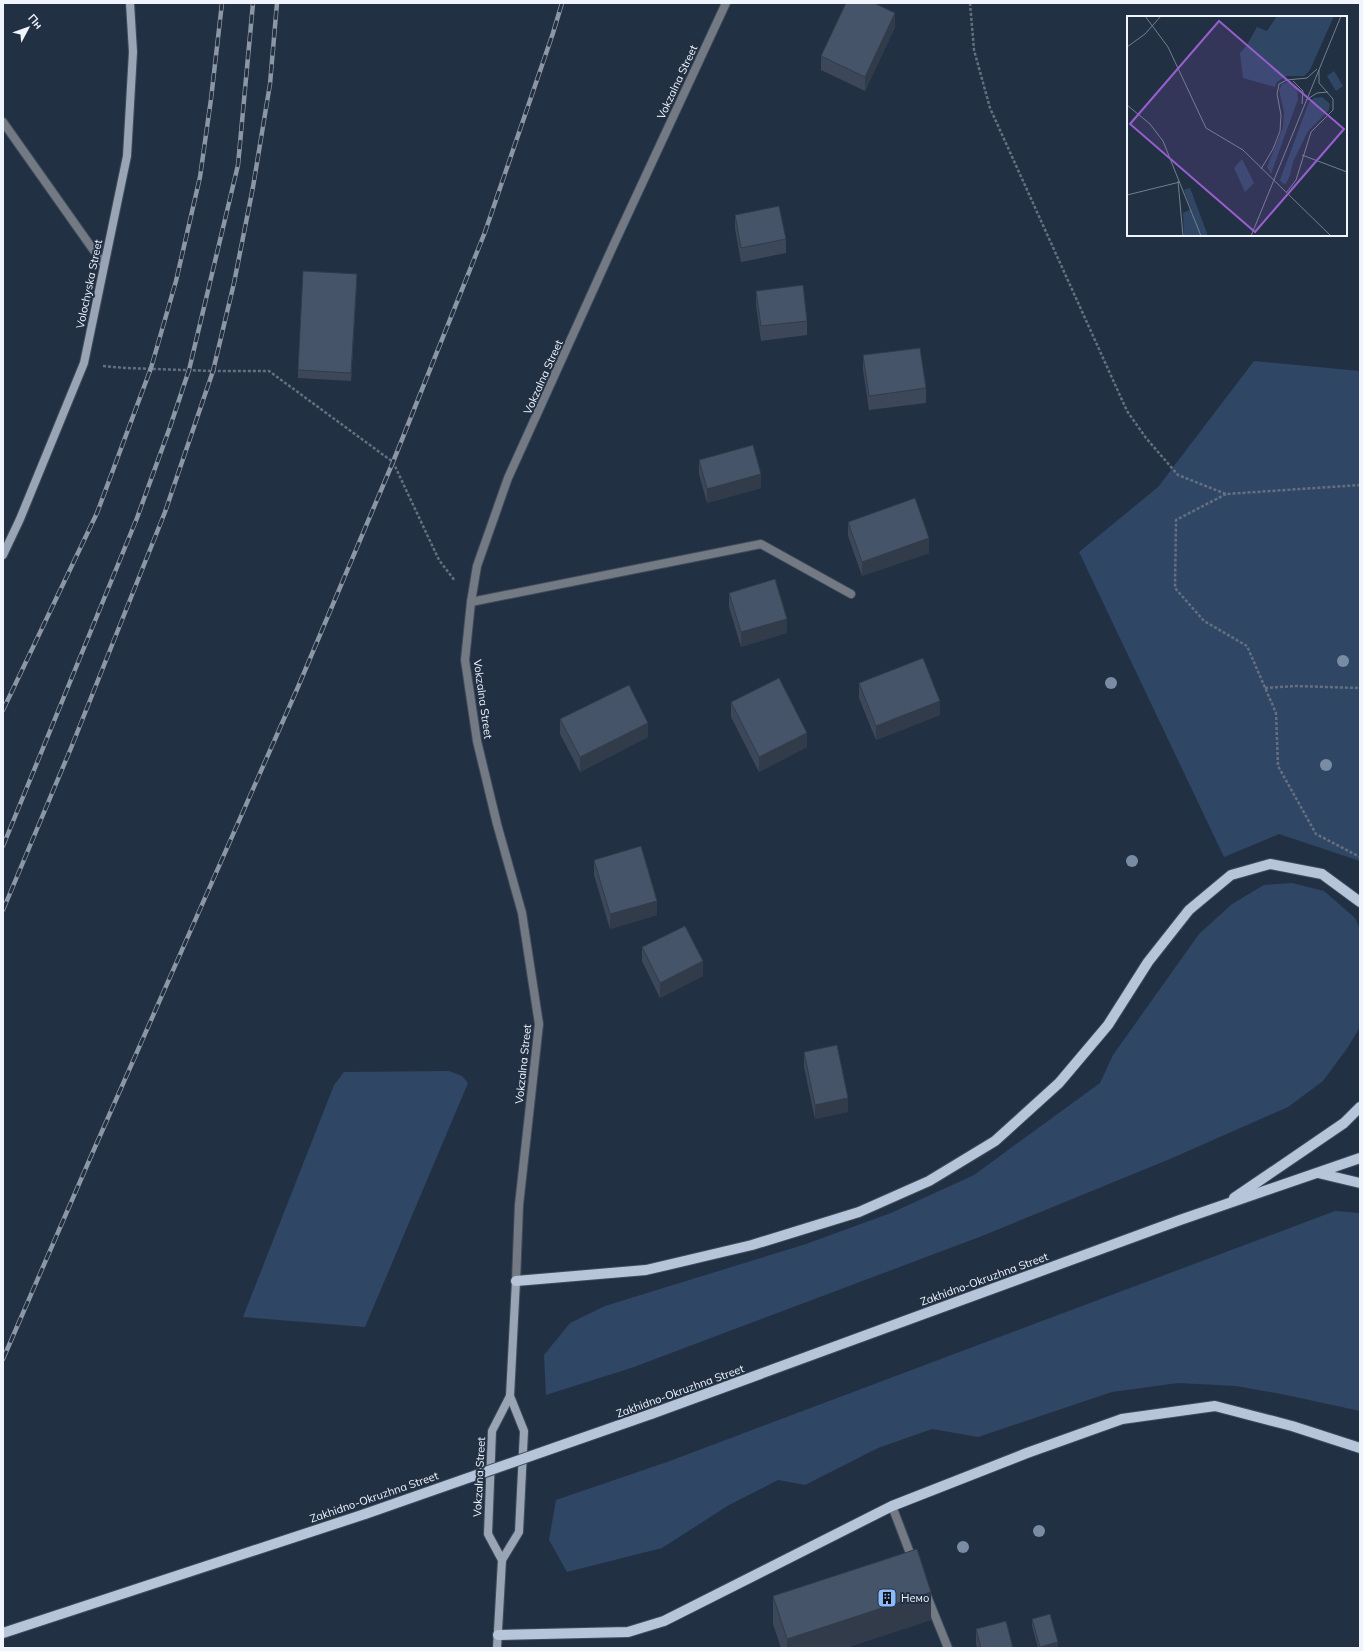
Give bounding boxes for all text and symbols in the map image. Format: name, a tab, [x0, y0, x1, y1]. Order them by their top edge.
north arrow	[8, 8, 48, 48]
text: Пн	[25, 11, 46, 32]
inset map	[1127, 16, 1347, 236]
street label: Vokzalna Street	[654, 43, 700, 121]
street label: Volochyska Street	[73, 238, 105, 330]
street label: Vokzalna Street	[520, 337, 566, 416]
street label: Vokzalna Street	[470, 658, 496, 740]
street label: Vokzalna Street	[512, 1023, 534, 1105]
street label: Zakhidno-Okruzhna Street	[918, 1249, 1050, 1309]
street label: Zakhidno-Okruzhna Street	[614, 1361, 746, 1421]
street label: Vokzalna Street	[470, 1436, 488, 1517]
street label: Zakhidno-Okruzhna Street	[308, 1468, 440, 1526]
building icon: Немо	[876, 1587, 898, 1609]
place label: Немо	[901, 1591, 929, 1605]

